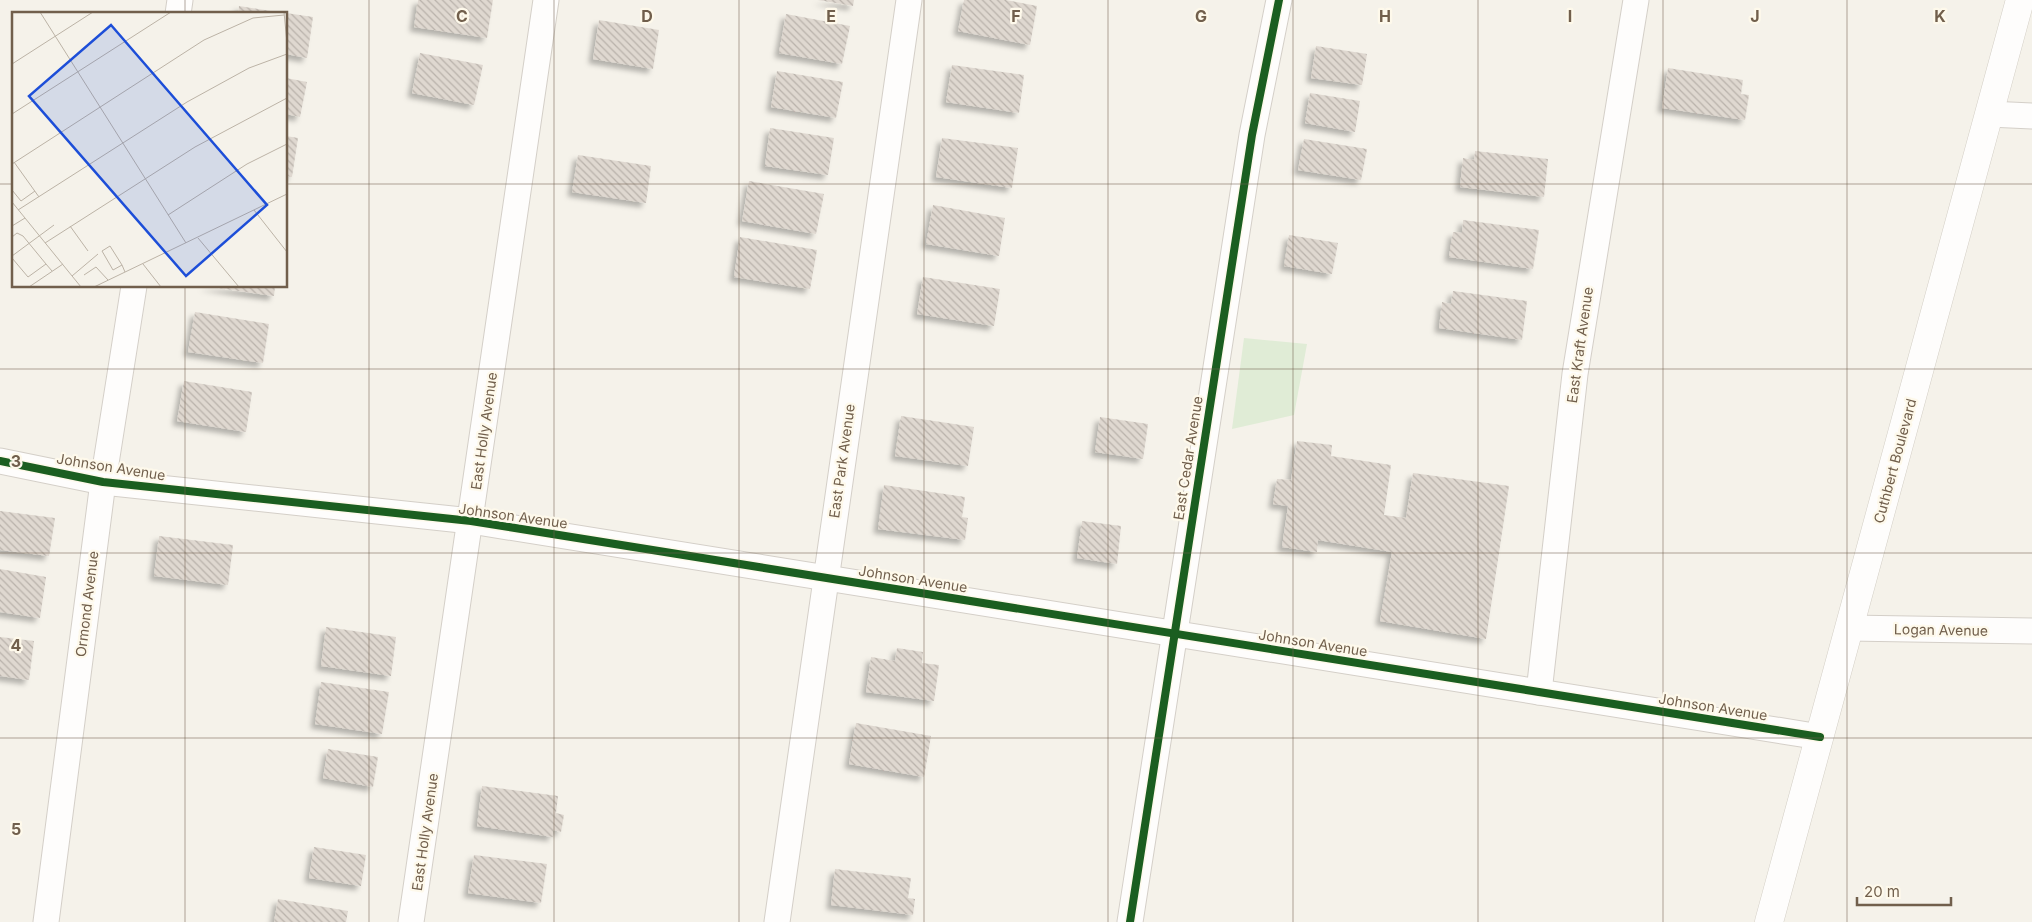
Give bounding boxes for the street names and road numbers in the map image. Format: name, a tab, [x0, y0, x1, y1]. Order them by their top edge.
street label: East Kraft Avenue	[1563, 286, 1596, 404]
street label: East Holly Avenue	[467, 371, 500, 491]
street label: East Cedar Avenue	[1169, 395, 1206, 521]
street label: Cuthbert Boulevard	[1870, 397, 1919, 525]
street label: East Park Avenue	[825, 403, 858, 519]
street label: Johnson Avenue	[55, 449, 167, 484]
street label: Johnson Avenue	[457, 499, 569, 532]
street label: Ormond Avenue	[72, 550, 101, 658]
street label: Johnson Avenue	[857, 561, 969, 596]
street label: Logan Avenue	[1894, 620, 1988, 639]
street label: Johnson Avenue	[1257, 625, 1369, 660]
street label: Johnson Avenue	[1657, 689, 1769, 724]
street label: East Holly Avenue	[408, 772, 441, 892]

